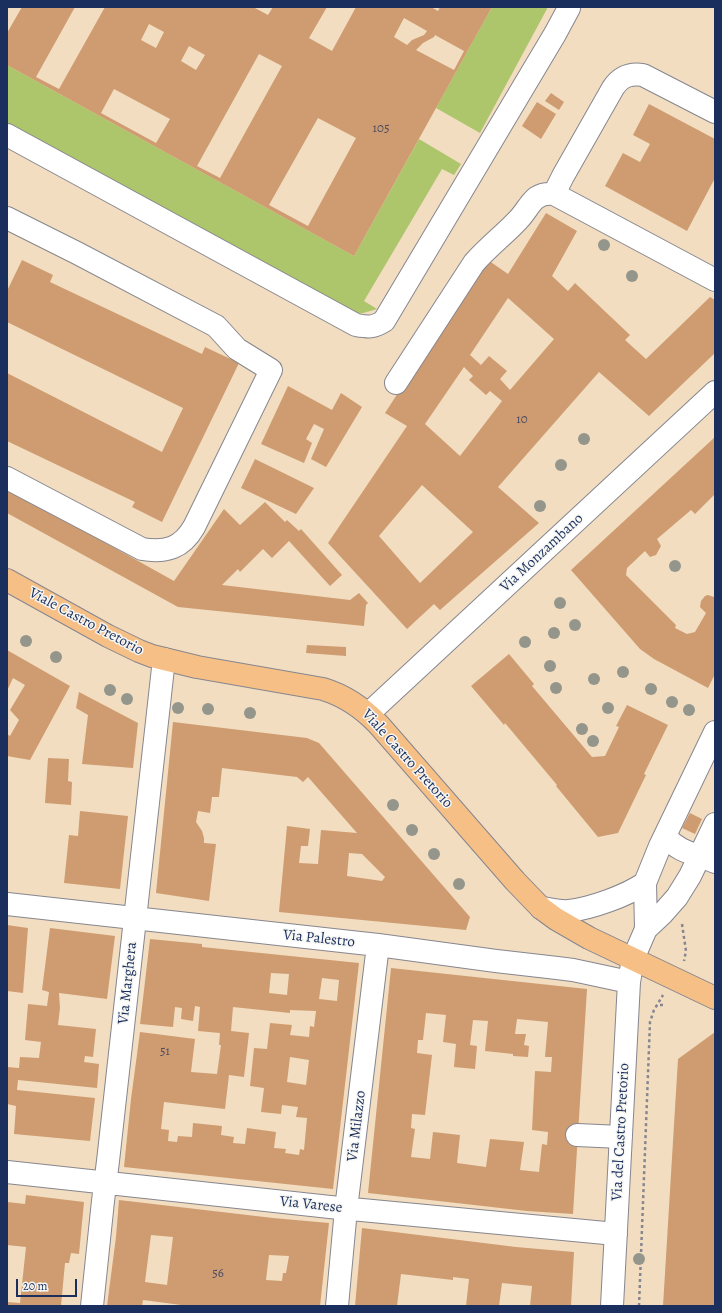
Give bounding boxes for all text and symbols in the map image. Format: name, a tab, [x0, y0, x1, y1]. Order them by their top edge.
house number: 105	[373, 121, 389, 137]
house number: 10	[516, 412, 528, 428]
street label: Via Monzambano	[497, 510, 587, 596]
street label: Viale Castro Pretorio	[26, 584, 146, 660]
street label: Viale Castro Pretorio	[358, 706, 456, 812]
street label: Via Palestro	[282, 926, 356, 952]
street label: Via Marghera	[115, 941, 141, 1025]
house number: 51	[160, 1044, 170, 1060]
street label: Via del Castro Pretorio	[608, 1063, 634, 1201]
street label: Via Milazzo	[344, 1089, 370, 1163]
street label: Via Varese	[279, 1193, 343, 1217]
house number: 56	[212, 1266, 224, 1282]
scale bar	[18, 1271, 79, 1297]
text: 20 m	[23, 1278, 47, 1294]

